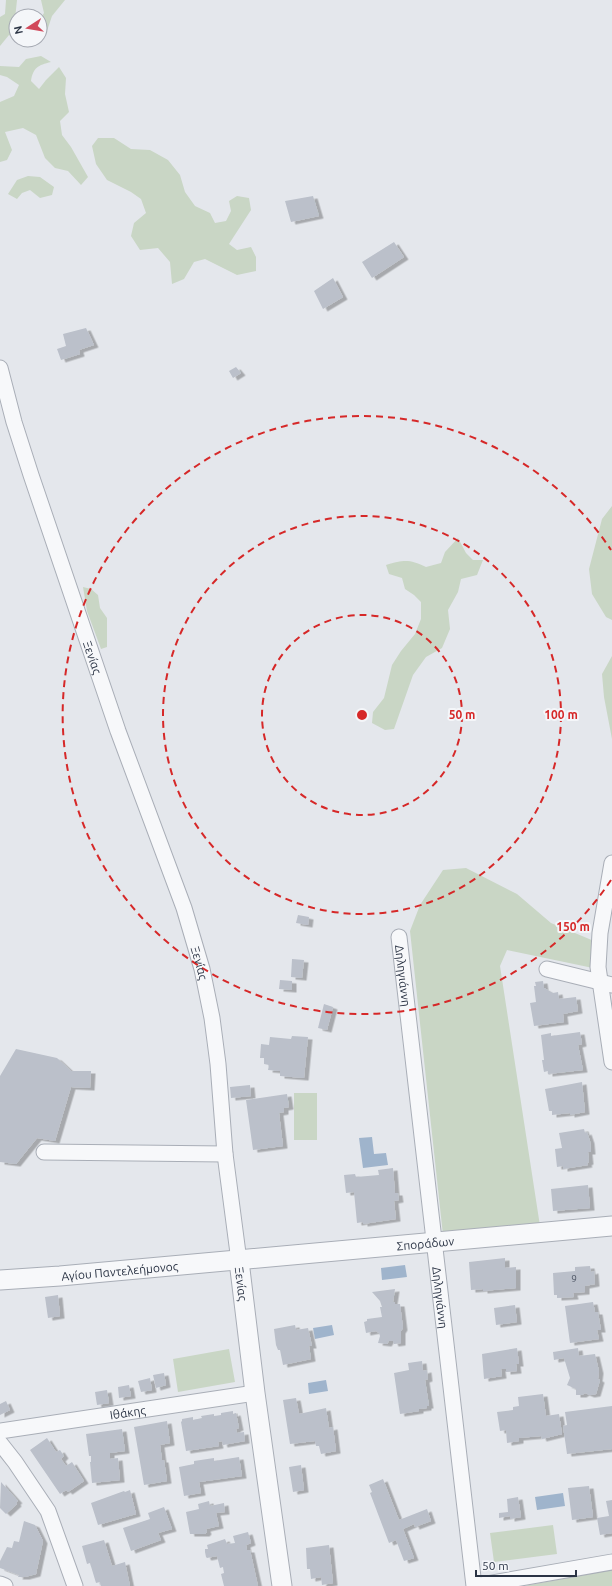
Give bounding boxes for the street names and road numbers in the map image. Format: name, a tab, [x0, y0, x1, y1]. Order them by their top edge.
street label: Ξενίας	[81, 639, 105, 676]
street label: Δηληγιάννη	[393, 944, 413, 1007]
street label: Ξενίας	[189, 945, 211, 982]
street label: Σποράδων	[396, 1234, 455, 1252]
street label: Αγίου Παντελεήμονος	[61, 1259, 179, 1282]
street label: Ξενίας	[233, 1266, 250, 1302]
street label: Δηληγιάννη	[431, 1266, 451, 1329]
street label: Ιθάκης	[109, 1403, 147, 1421]

